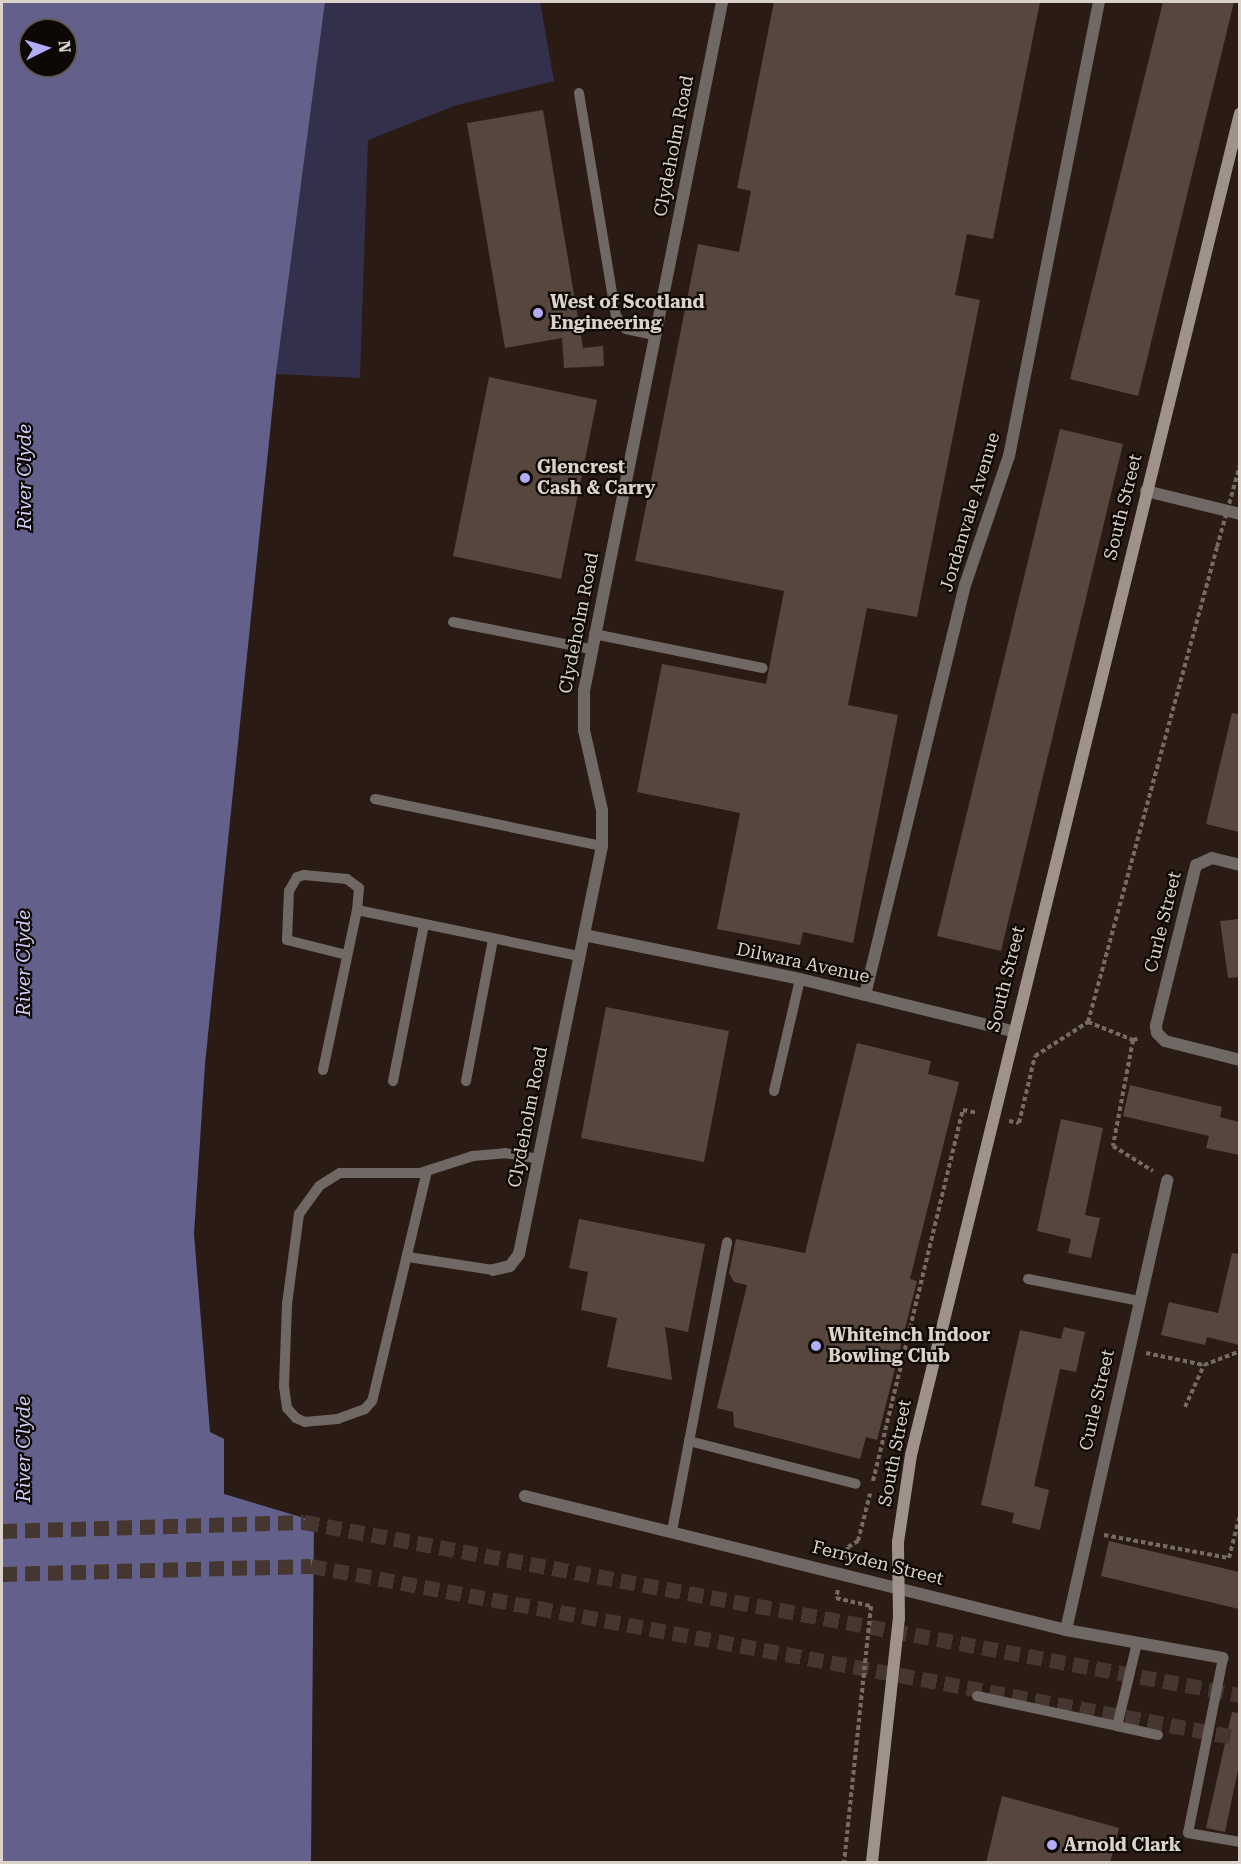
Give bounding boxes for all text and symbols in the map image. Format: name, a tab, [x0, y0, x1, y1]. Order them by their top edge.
north arrow	[18, 18, 78, 78]
text: N	[54, 40, 74, 54]
street label: Clydeholm Road	[650, 74, 698, 218]
place label: West of Scotland Engineering	[550, 292, 705, 334]
marker: West of Scotland Engineering	[531, 306, 545, 320]
water label: River Clyde	[12, 424, 36, 530]
street label: Jordanvale Avenue	[936, 430, 1004, 594]
street label: South Street	[1099, 452, 1147, 562]
place label: Glencrest Cash & Carry	[537, 457, 655, 500]
marker: Glencrest Cash & Carry	[518, 471, 532, 485]
street label: Clydeholm Road	[555, 551, 603, 695]
street label: Curle Street	[1140, 869, 1186, 975]
water label: River Clyde	[11, 910, 35, 1016]
street label: South Street	[982, 924, 1030, 1034]
street label: Dilwara Avenue	[734, 938, 872, 988]
street label: Clydeholm Road	[504, 1045, 552, 1189]
place label: Whiteinch Indoor Bowling Club	[828, 1325, 990, 1368]
marker: Whiteinch Indoor Bowling Club	[809, 1339, 823, 1353]
street label: Curle Street	[1075, 1347, 1119, 1453]
water label: River Clyde	[11, 1396, 35, 1502]
street label: South Street	[874, 1398, 916, 1508]
street label: Ferryden Street	[810, 1536, 946, 1590]
place label: Arnold Clark	[1064, 1834, 1181, 1856]
marker: Arnold Clark	[1045, 1838, 1059, 1852]

